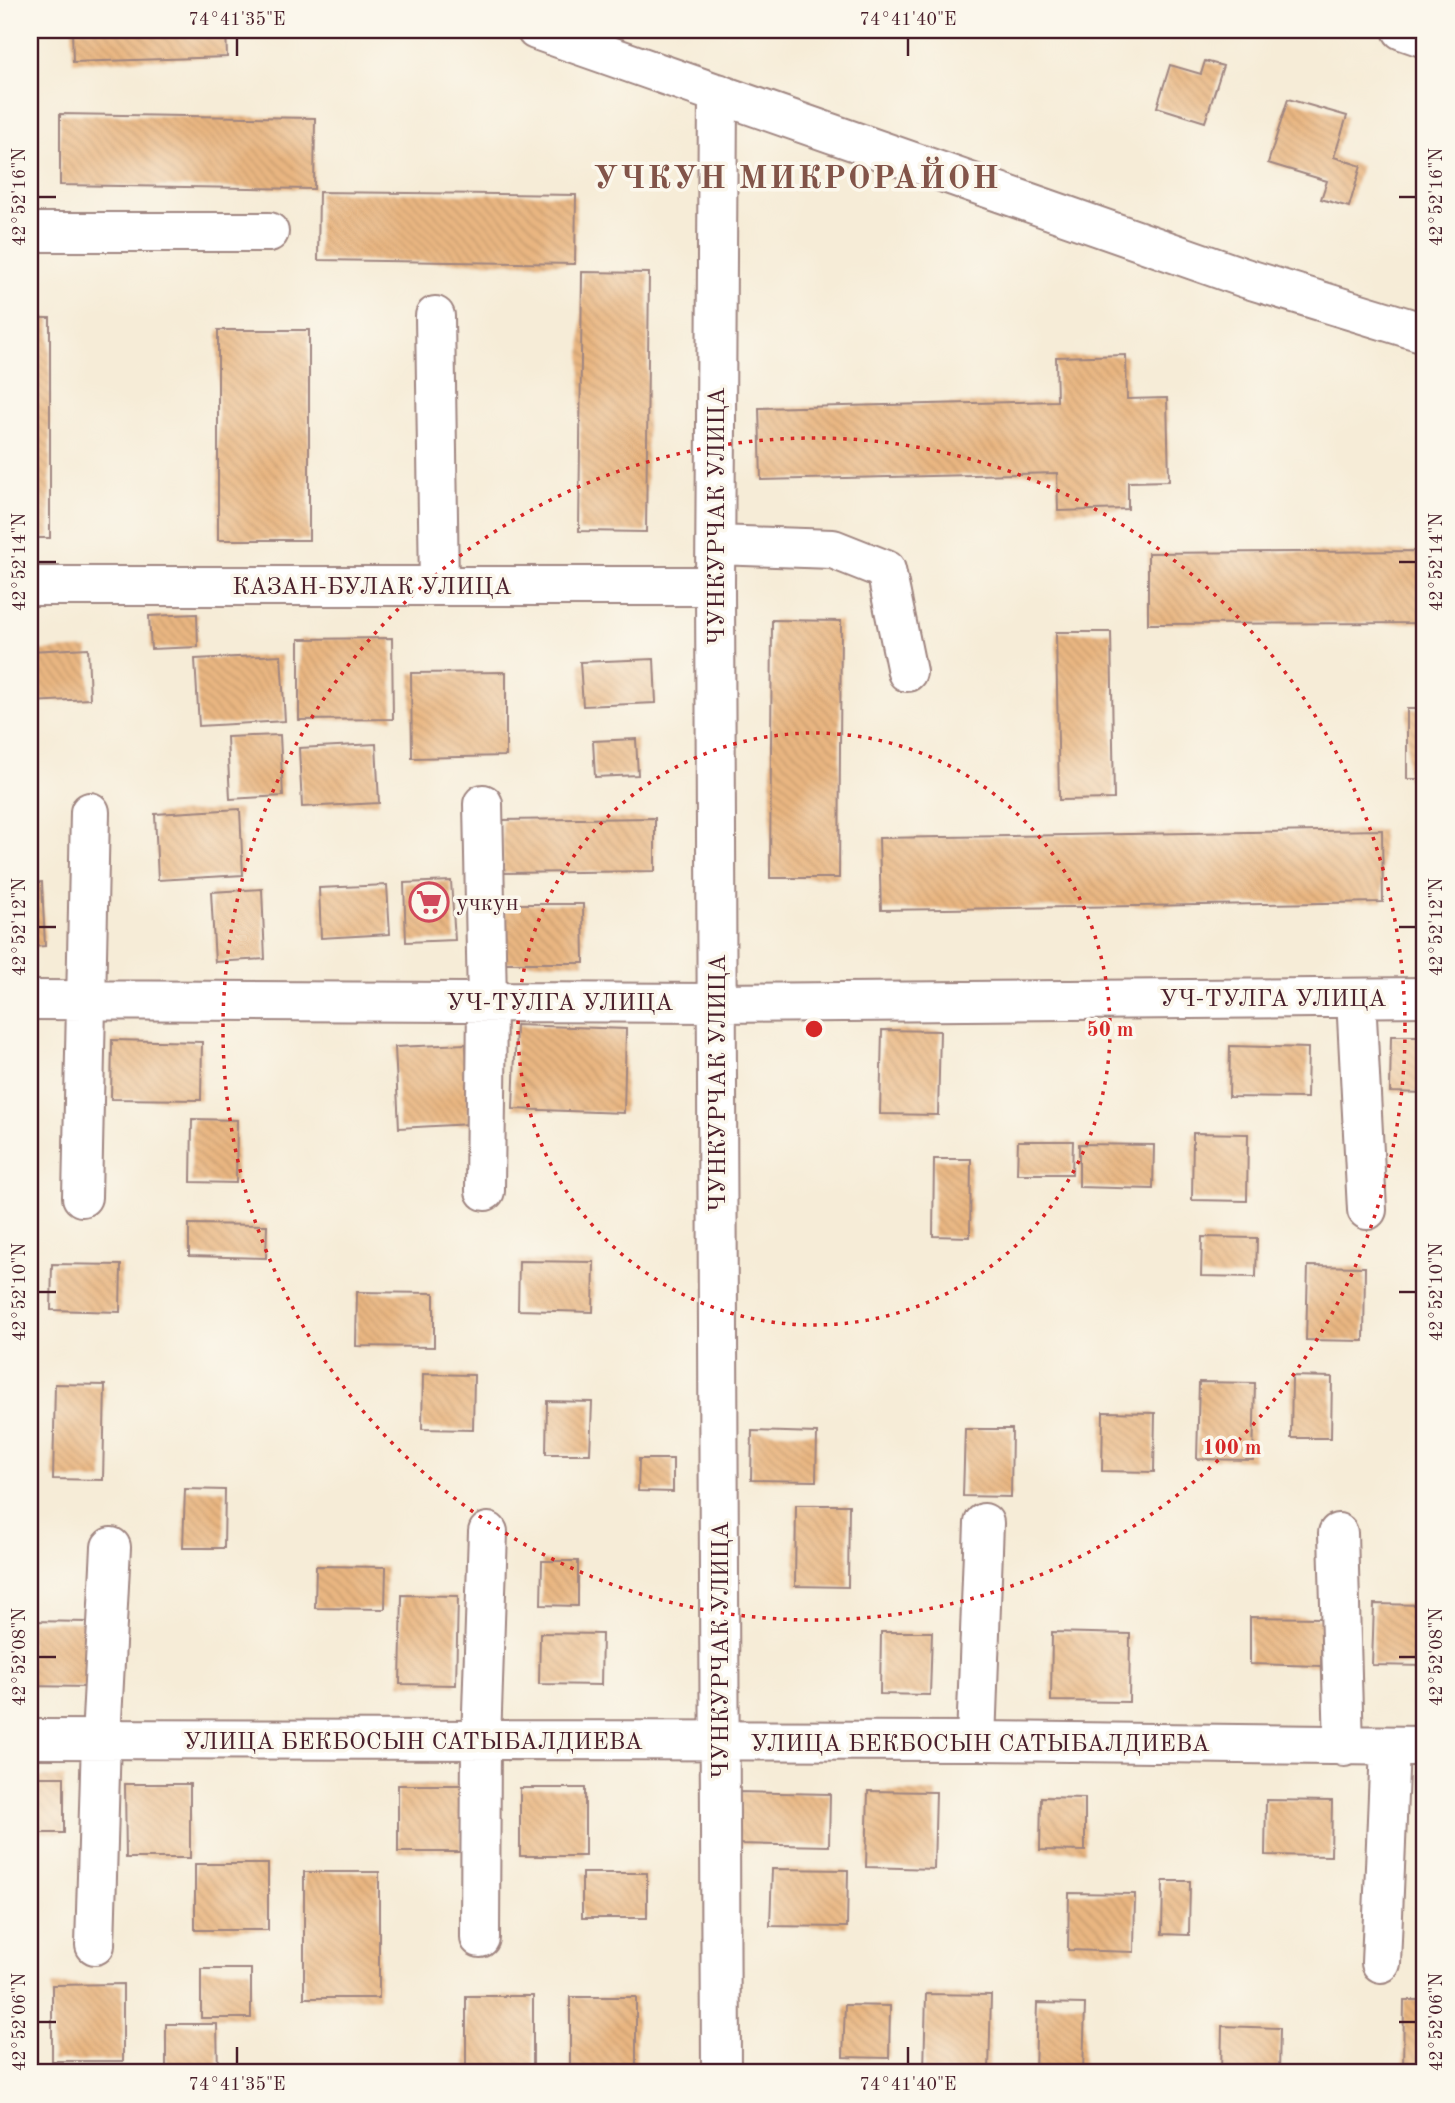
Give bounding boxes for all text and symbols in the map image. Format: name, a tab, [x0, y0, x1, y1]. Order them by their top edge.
text: 74°41'35"E	[189, 11, 285, 29]
text: 74°41'40"E	[860, 11, 956, 29]
text: 42°52'16"N	[11, 148, 29, 246]
text: 42°52'16"N	[1428, 148, 1446, 246]
district label: УЧКУН МИКРОРАЙОН	[593, 156, 1001, 196]
street label: ЧУНКУРЧАК УЛИЦА	[706, 387, 730, 645]
text: 42°52'14"N	[11, 513, 29, 611]
text: 42°52'14"N	[1428, 513, 1446, 611]
street label: КАЗАН-БУЛАК УЛИЦА	[232, 576, 512, 600]
text: 42°52'12"N	[11, 878, 29, 976]
text: 42°52'12"N	[1428, 878, 1446, 976]
supermarket icon: учкун	[408, 881, 450, 923]
place label: учкун	[456, 892, 519, 916]
street label: ЧУНКУРЧАК УЛИЦА	[707, 954, 731, 1212]
street label: УЧ-ТУЛГА УЛИЦА	[1160, 988, 1386, 1012]
street label: УЧ-ТУЛГА УЛИЦА	[447, 992, 673, 1016]
centre of rings	[802, 1017, 826, 1041]
text: 50 m	[1086, 1020, 1134, 1041]
text: 42°52'10"N	[11, 1243, 29, 1341]
text: 42°52'10"N	[1428, 1243, 1446, 1341]
text: 100 m	[1202, 1438, 1262, 1459]
street label: ЧУНКУРЧАК УЛИЦА	[710, 1521, 734, 1779]
text: 42°52'08"N	[11, 1608, 29, 1706]
text: 42°52'08"N	[1428, 1608, 1446, 1706]
street label: УЛИЦА БЕКБОСЫН САТЫБАЛДИЕВА	[183, 1731, 643, 1755]
street label: УЛИЦА БЕКБОСЫН САТЫБАЛДИЕВА	[750, 1733, 1210, 1757]
text: 42°52'06"N	[11, 1973, 29, 2071]
text: 42°52'06"N	[1428, 1973, 1446, 2071]
text: 74°41'35"E	[189, 2076, 285, 2094]
text: 74°41'40"E	[860, 2076, 956, 2094]

